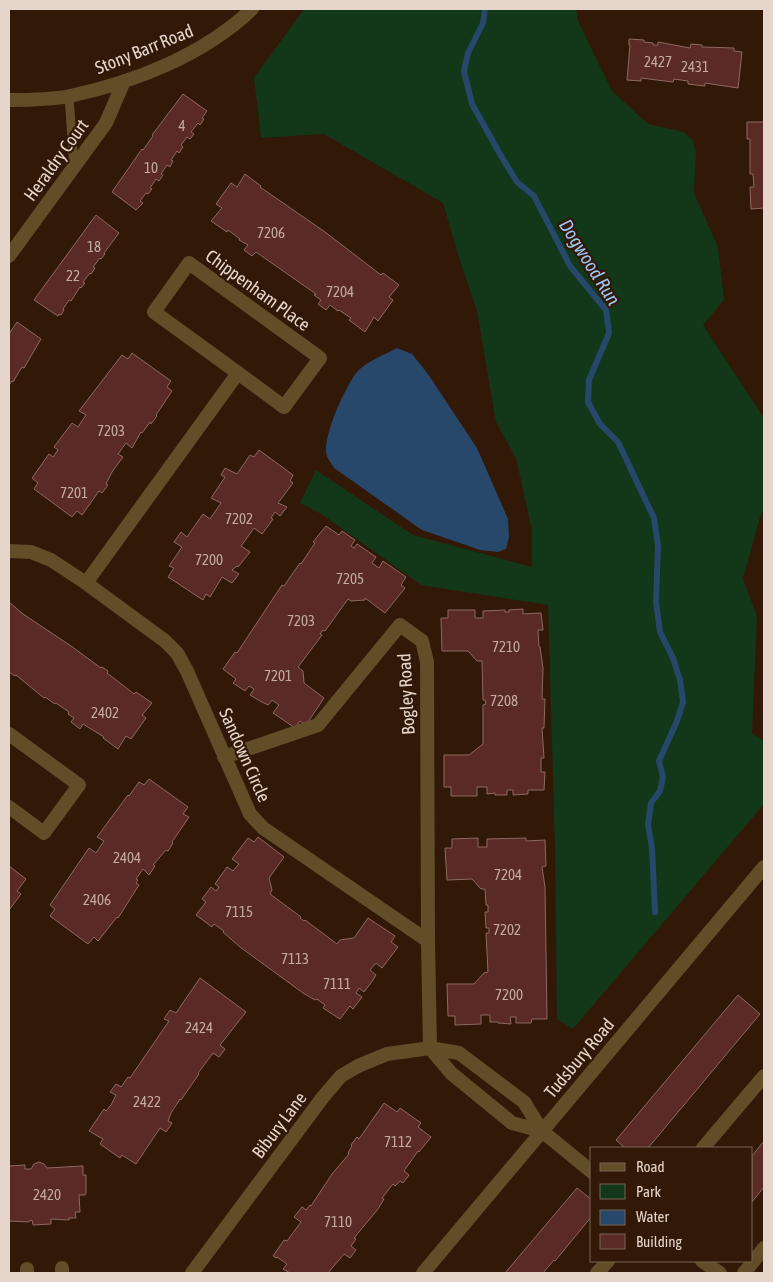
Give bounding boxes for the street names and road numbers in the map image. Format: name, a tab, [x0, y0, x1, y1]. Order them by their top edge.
street label: Stony Barr Road	[92, 20, 196, 78]
street label: Heraldry Court	[19, 115, 93, 205]
street label: Chippenham Place	[202, 245, 314, 335]
street label: Bogley Road	[393, 653, 419, 735]
street label: Sandown Circle	[215, 705, 275, 805]
street label: Tudsbury Road	[540, 1014, 618, 1102]
street label: Bibury Lane	[247, 1088, 311, 1162]

